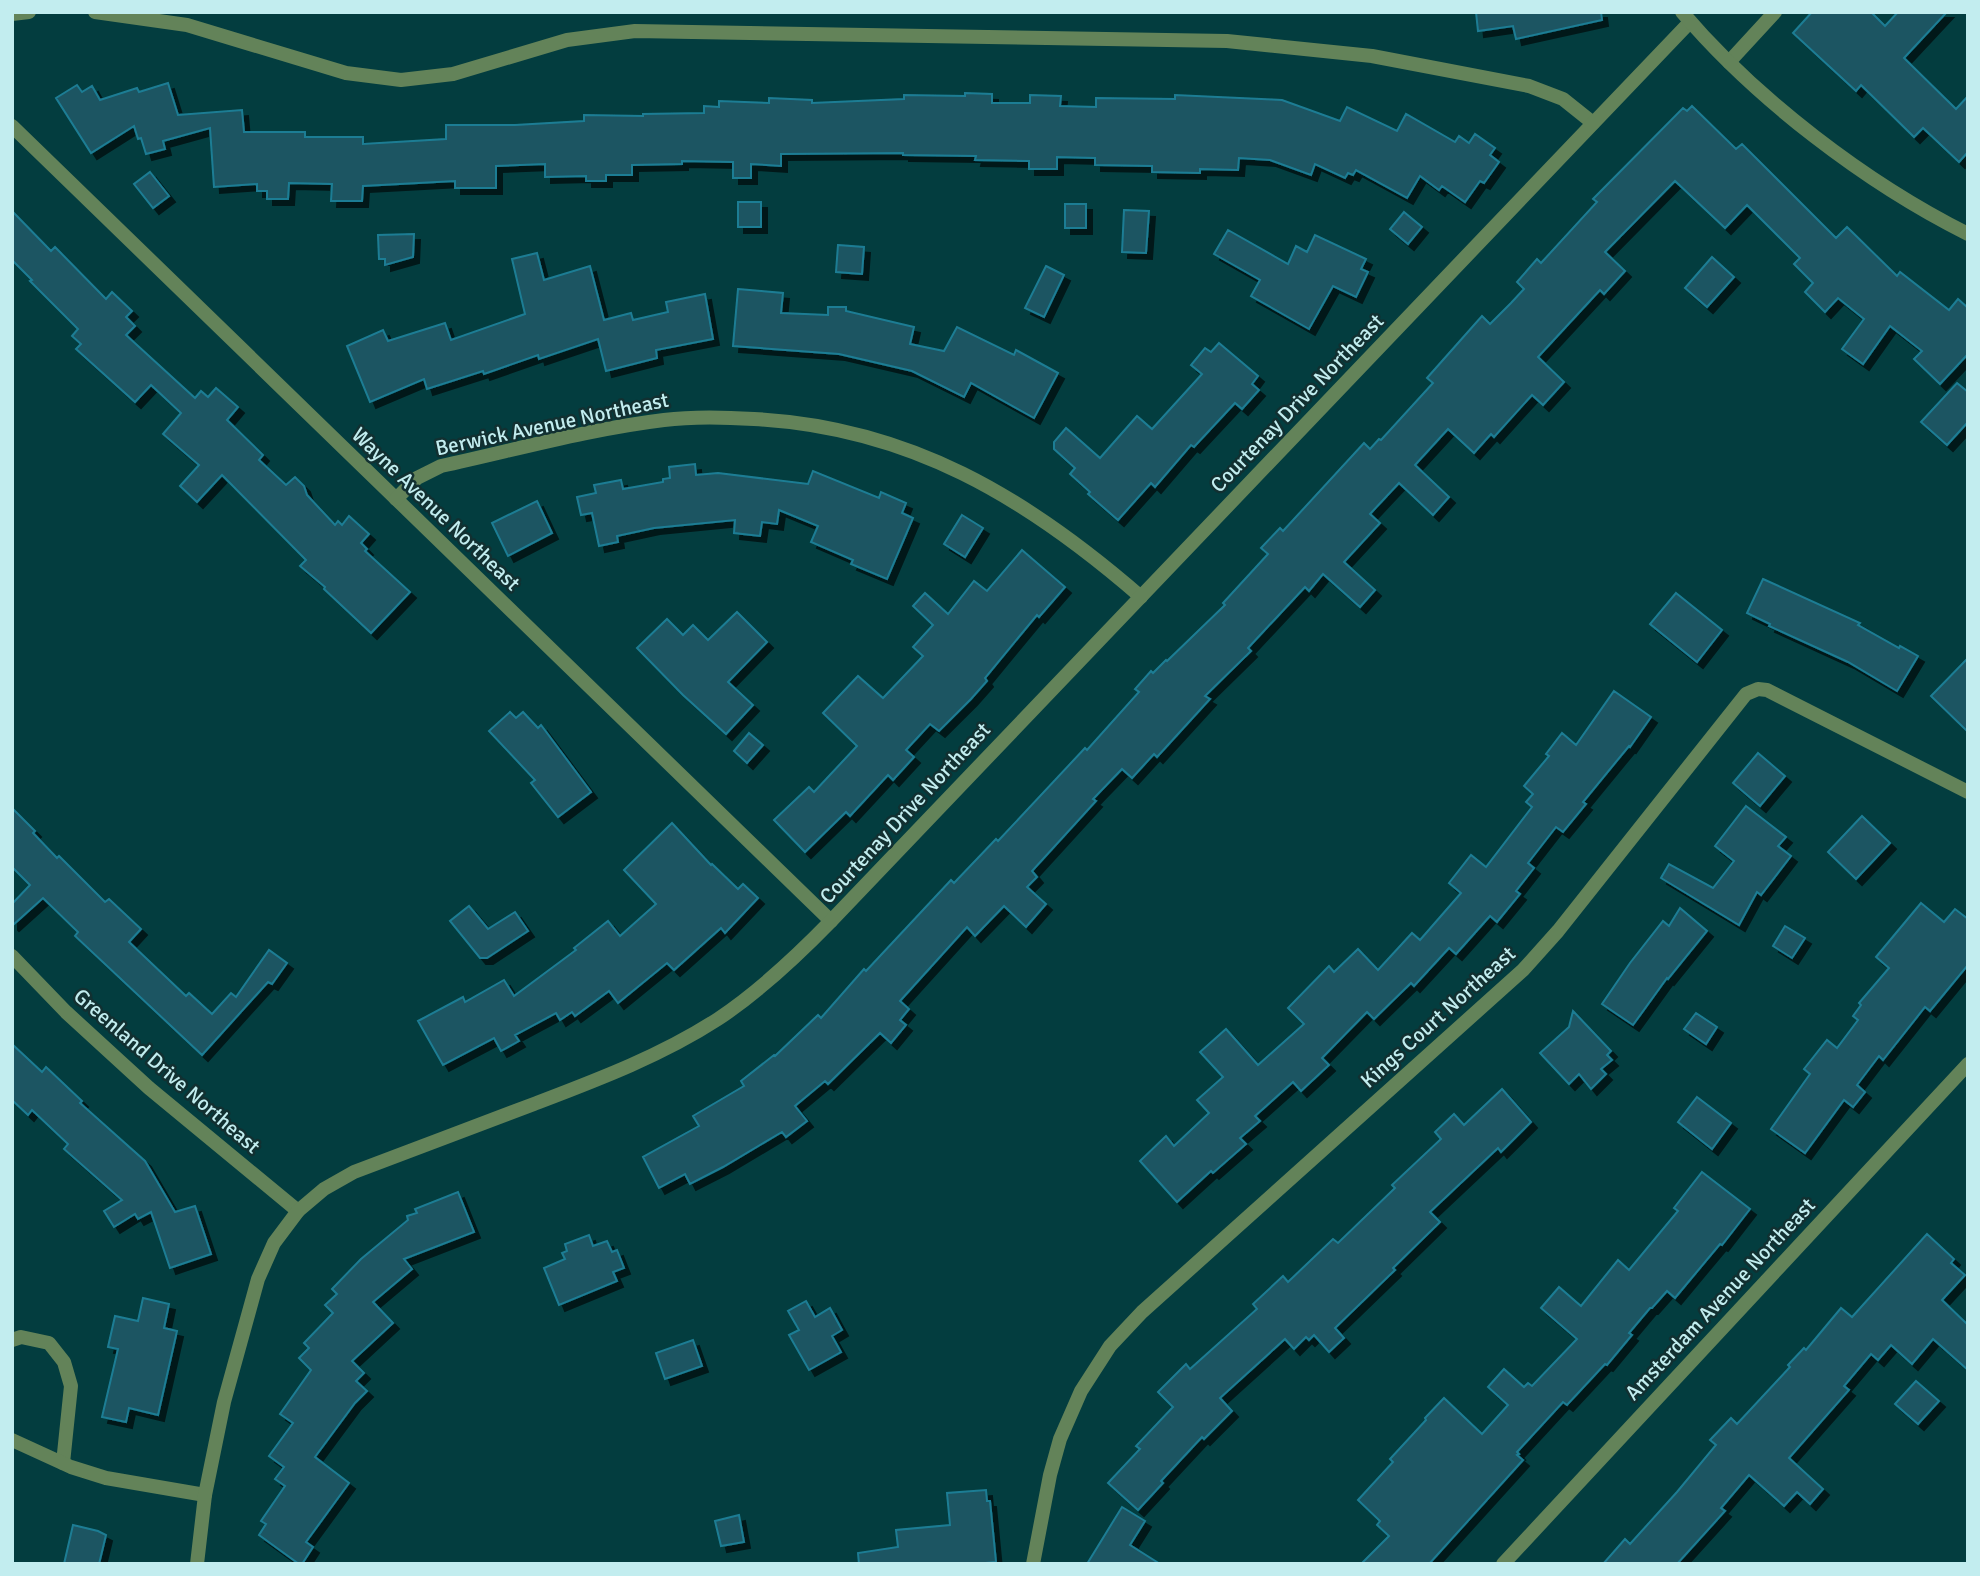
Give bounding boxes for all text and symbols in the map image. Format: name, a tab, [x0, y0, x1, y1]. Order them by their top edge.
street label: Courtenay Drive Northeast	[1205, 308, 1389, 498]
street label: Berwick Avenue Northeast	[433, 387, 671, 461]
street label: Wayne Avenue Northeast	[346, 422, 526, 596]
street label: Courtenay Drive Northeast	[814, 717, 996, 909]
street label: Kings Court Northeast	[1355, 941, 1521, 1093]
street label: Greenland Drive Northeast	[68, 983, 266, 1159]
street label: Amsterdam Avenue Northeast	[1619, 1192, 1821, 1406]

